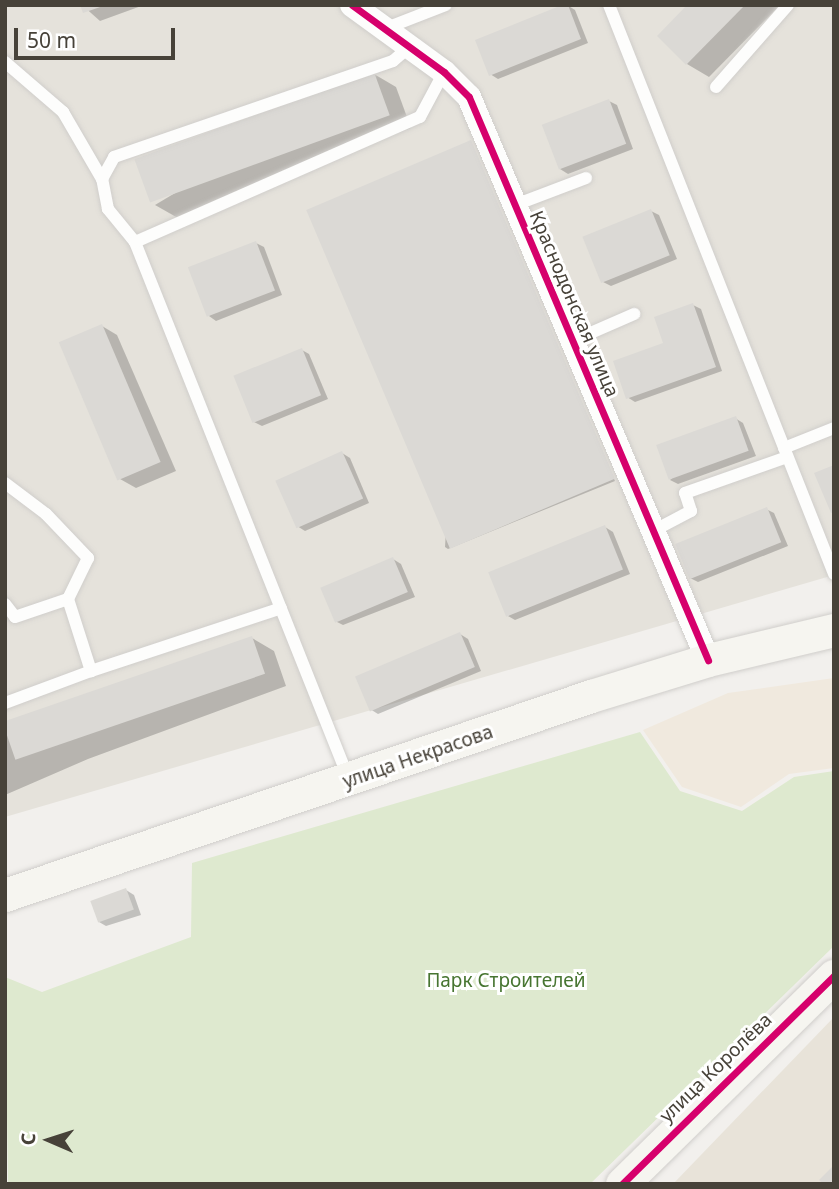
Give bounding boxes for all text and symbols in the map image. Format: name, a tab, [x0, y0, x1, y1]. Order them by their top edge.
scale bar	[18, 14, 178, 58]
text: 50 m	[27, 26, 76, 54]
street label: Краснодонская улица	[524, 207, 624, 401]
street label: улица Некрасова	[340, 721, 496, 793]
park label: Парк Строителей	[426, 970, 586, 992]
street label: улица Королёва	[655, 1009, 777, 1127]
north arrow	[14, 1105, 84, 1175]
text: С	[15, 1132, 41, 1146]

